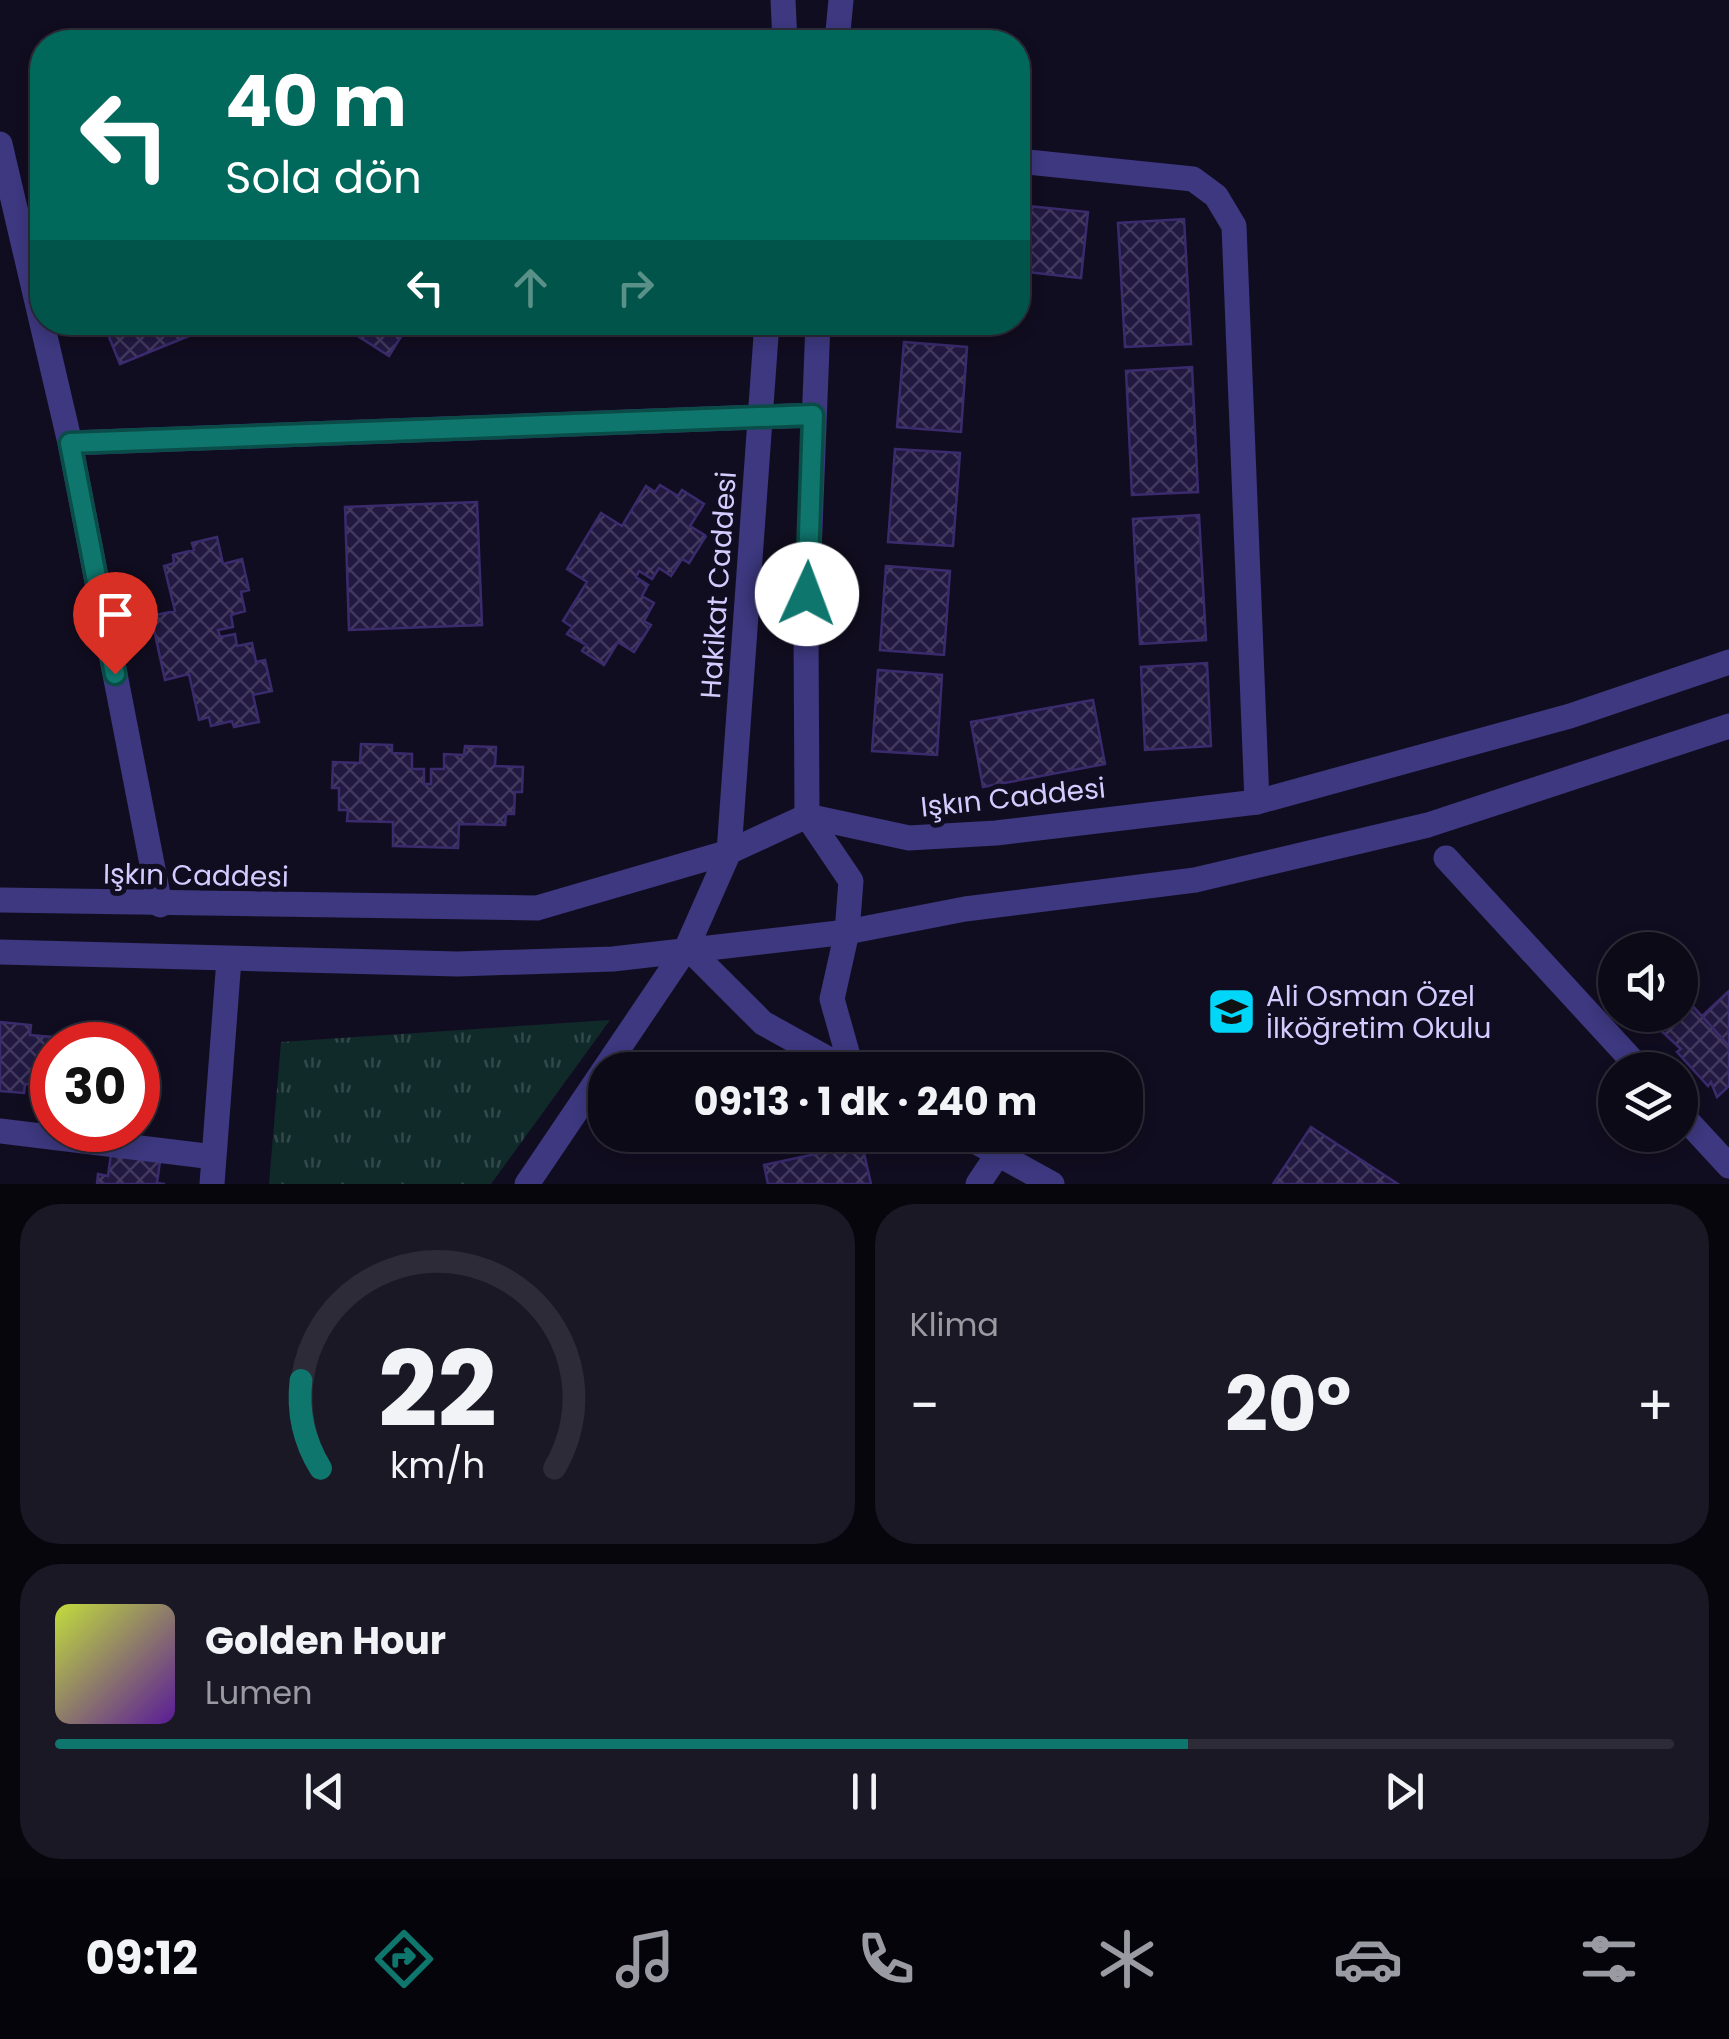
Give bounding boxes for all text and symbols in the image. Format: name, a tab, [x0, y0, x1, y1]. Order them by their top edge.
text: 40 m	[225, 52, 407, 151]
icon: left	[60, 70, 190, 200]
text: Sola dön	[225, 146, 422, 209]
icon: left	[398, 260, 453, 315]
icon: ahead	[503, 260, 558, 315]
icon: right	[608, 260, 663, 315]
street label: Hakikat Caddesi	[691, 470, 746, 700]
position arrow	[755, 542, 859, 646]
pin	[73, 572, 158, 675]
icon: arrive	[88, 587, 143, 642]
street label: Işkın Caddesi	[919, 768, 1107, 827]
street label: Işkın Caddesi	[103, 854, 289, 897]
map controls	[1598, 932, 1698, 1152]
button: sound	[1598, 932, 1698, 1032]
place label: Ali Osman Özel İlköğretim Okulu	[1266, 977, 1491, 1048]
school or university icon: Ali Osman Özel İlköğretim Okulu	[1205, 986, 1257, 1038]
speed limit sign: 30	[30, 1022, 160, 1152]
button: layers	[1598, 1052, 1698, 1152]
text: 09:13 · 1 dk · 240 m	[694, 1075, 1037, 1128]
text: Klima	[910, 1302, 999, 1347]
text: 22	[378, 1317, 497, 1462]
text: 20°	[1225, 1352, 1351, 1457]
text: −	[910, 1367, 940, 1444]
text: +	[1636, 1367, 1674, 1444]
text: km/h	[390, 1440, 485, 1491]
text: Golden Hour	[205, 1614, 446, 1667]
text: Lumen	[205, 1670, 313, 1715]
icon: previous	[297, 1764, 352, 1819]
icon: pause	[837, 1764, 892, 1819]
icon: next	[1377, 1764, 1432, 1819]
icon: directions	[369, 1924, 439, 1994]
icon: music	[610, 1924, 680, 1994]
icon: phone	[851, 1924, 921, 1994]
icon: climate	[1092, 1924, 1162, 1994]
icon: car	[1333, 1924, 1403, 1994]
icon: filters	[1574, 1924, 1644, 1994]
text: 09:12	[85, 1927, 198, 1990]

